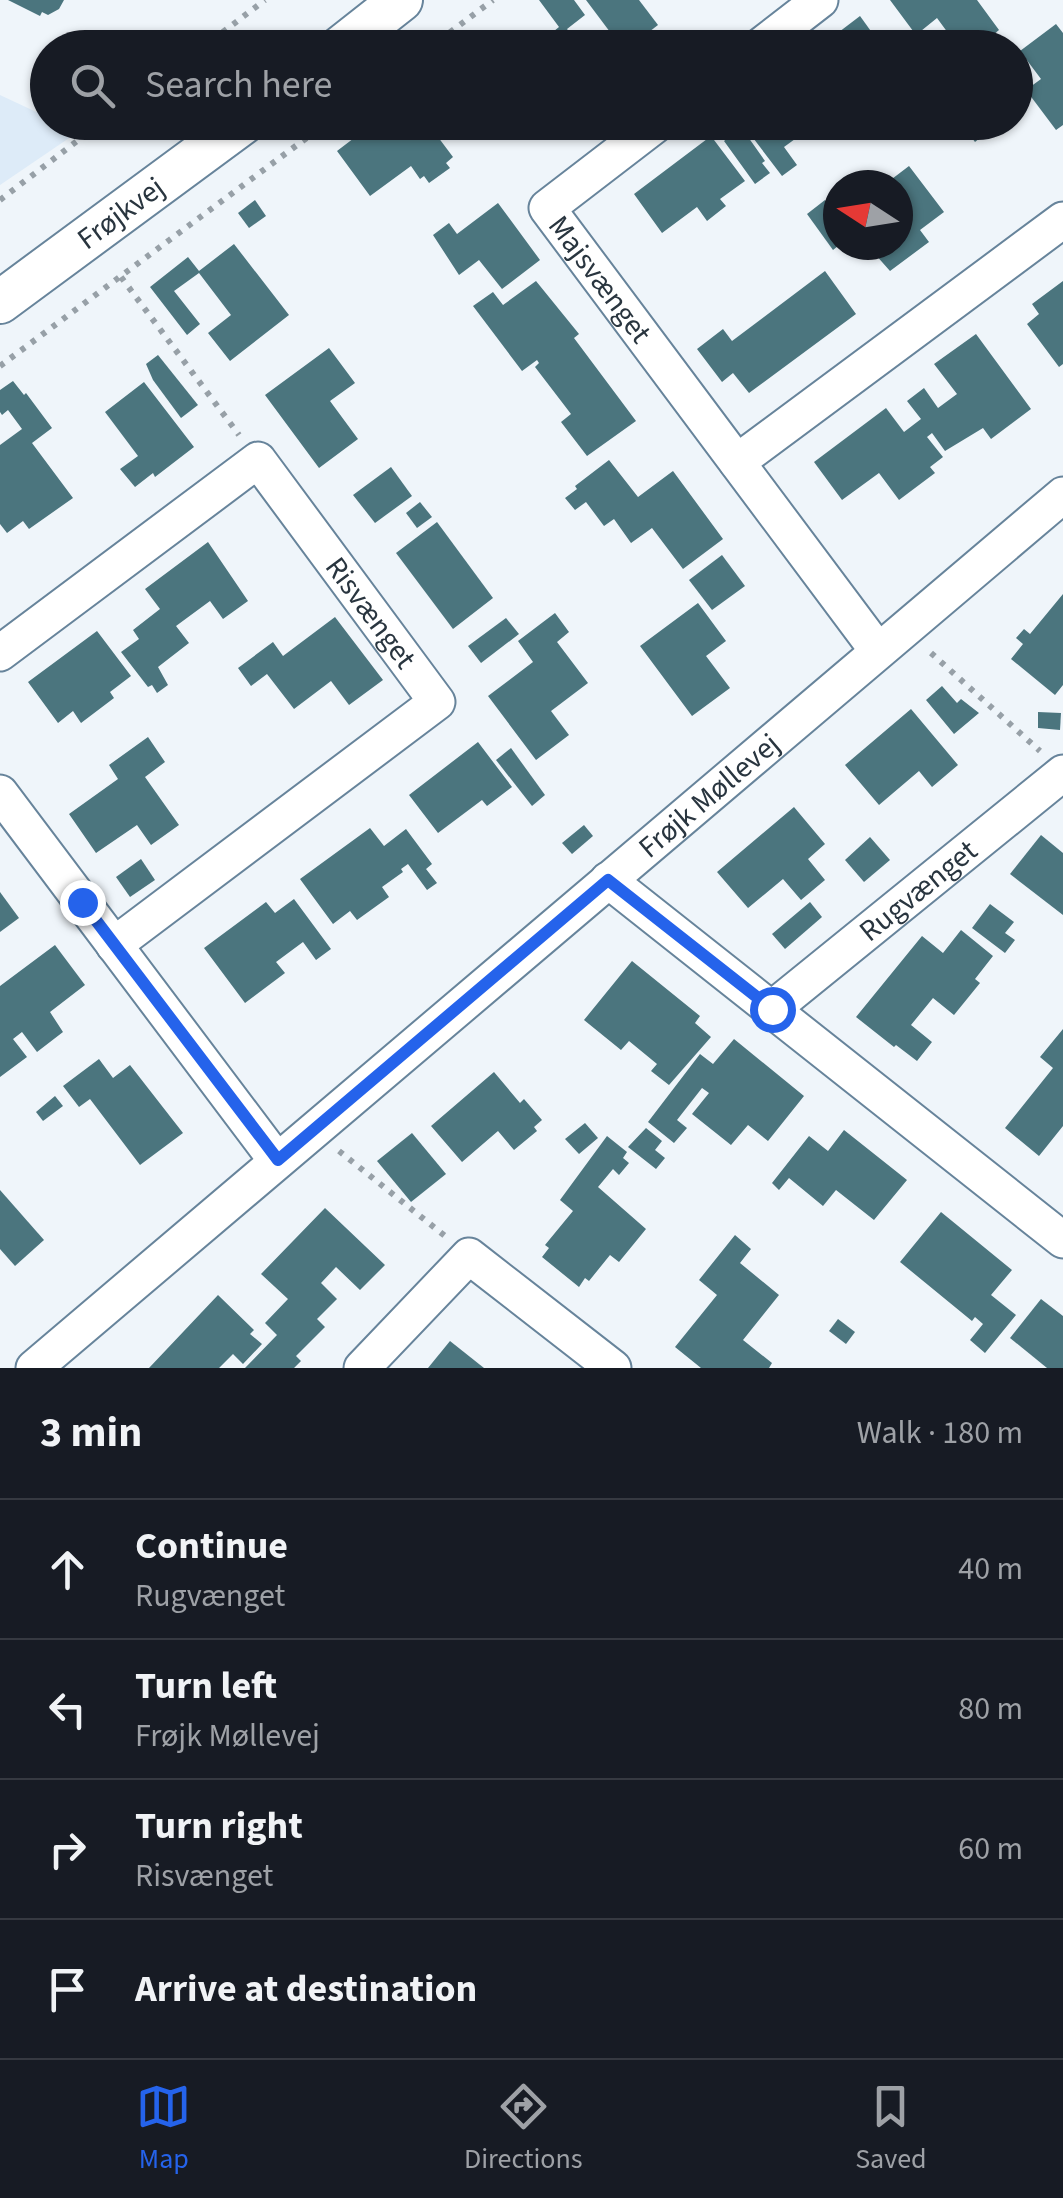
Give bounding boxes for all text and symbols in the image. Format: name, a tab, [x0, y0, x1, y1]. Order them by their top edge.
search box	[30, 30, 1033, 140]
icon: search	[65, 58, 120, 113]
text: Search here	[145, 58, 332, 112]
street label: Frøjkvej	[68, 166, 173, 260]
north arrow	[823, 170, 913, 260]
street label: Majsvænget	[538, 206, 662, 352]
street label: Risvænget	[315, 548, 427, 678]
street label: Frøjk Møllevej	[629, 723, 789, 868]
street label: Rugvænget	[850, 829, 986, 952]
route end	[60, 880, 106, 926]
route start	[750, 987, 796, 1033]
text: 3 min	[40, 1403, 142, 1463]
text: Walk · 180 m	[857, 1410, 1023, 1456]
text: Continue	[135, 1519, 288, 1573]
icon: ahead	[40, 1542, 95, 1597]
text: 40 m	[958, 1546, 1023, 1592]
text: Rugvænget	[135, 1573, 285, 1619]
text: Turn left	[135, 1659, 277, 1713]
icon: left	[40, 1682, 95, 1737]
text: 80 m	[958, 1686, 1023, 1732]
text: Frøjk Møllevej	[135, 1713, 320, 1759]
text: Turn right	[135, 1799, 303, 1853]
icon: right	[40, 1822, 95, 1877]
text: 60 m	[958, 1826, 1023, 1872]
text: Risvænget	[135, 1853, 273, 1899]
icon: arrive	[40, 1962, 95, 2017]
text: Arrive at destination	[135, 1962, 477, 2016]
tab: Map	[136, 2079, 191, 2179]
tab: Directions	[464, 2079, 583, 2179]
tab: Saved	[855, 2079, 927, 2179]

